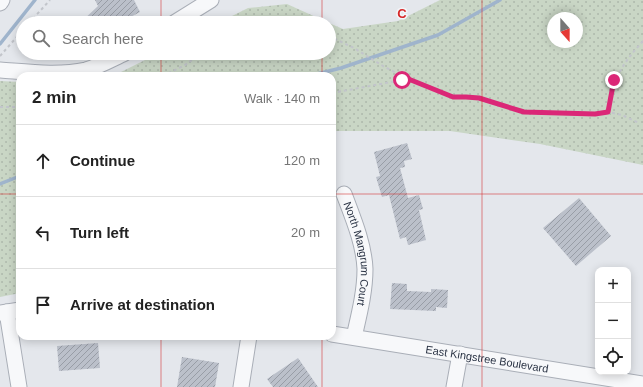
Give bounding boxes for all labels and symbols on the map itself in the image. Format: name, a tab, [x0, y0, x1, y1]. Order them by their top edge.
text: C	[397, 6, 407, 21]
north arrow	[547, 12, 583, 48]
route start	[393, 71, 411, 89]
route end	[605, 71, 623, 89]
street label: North Mangrum Court	[341, 200, 371, 307]
street label: East Kingstree Boulevard	[425, 343, 549, 375]

